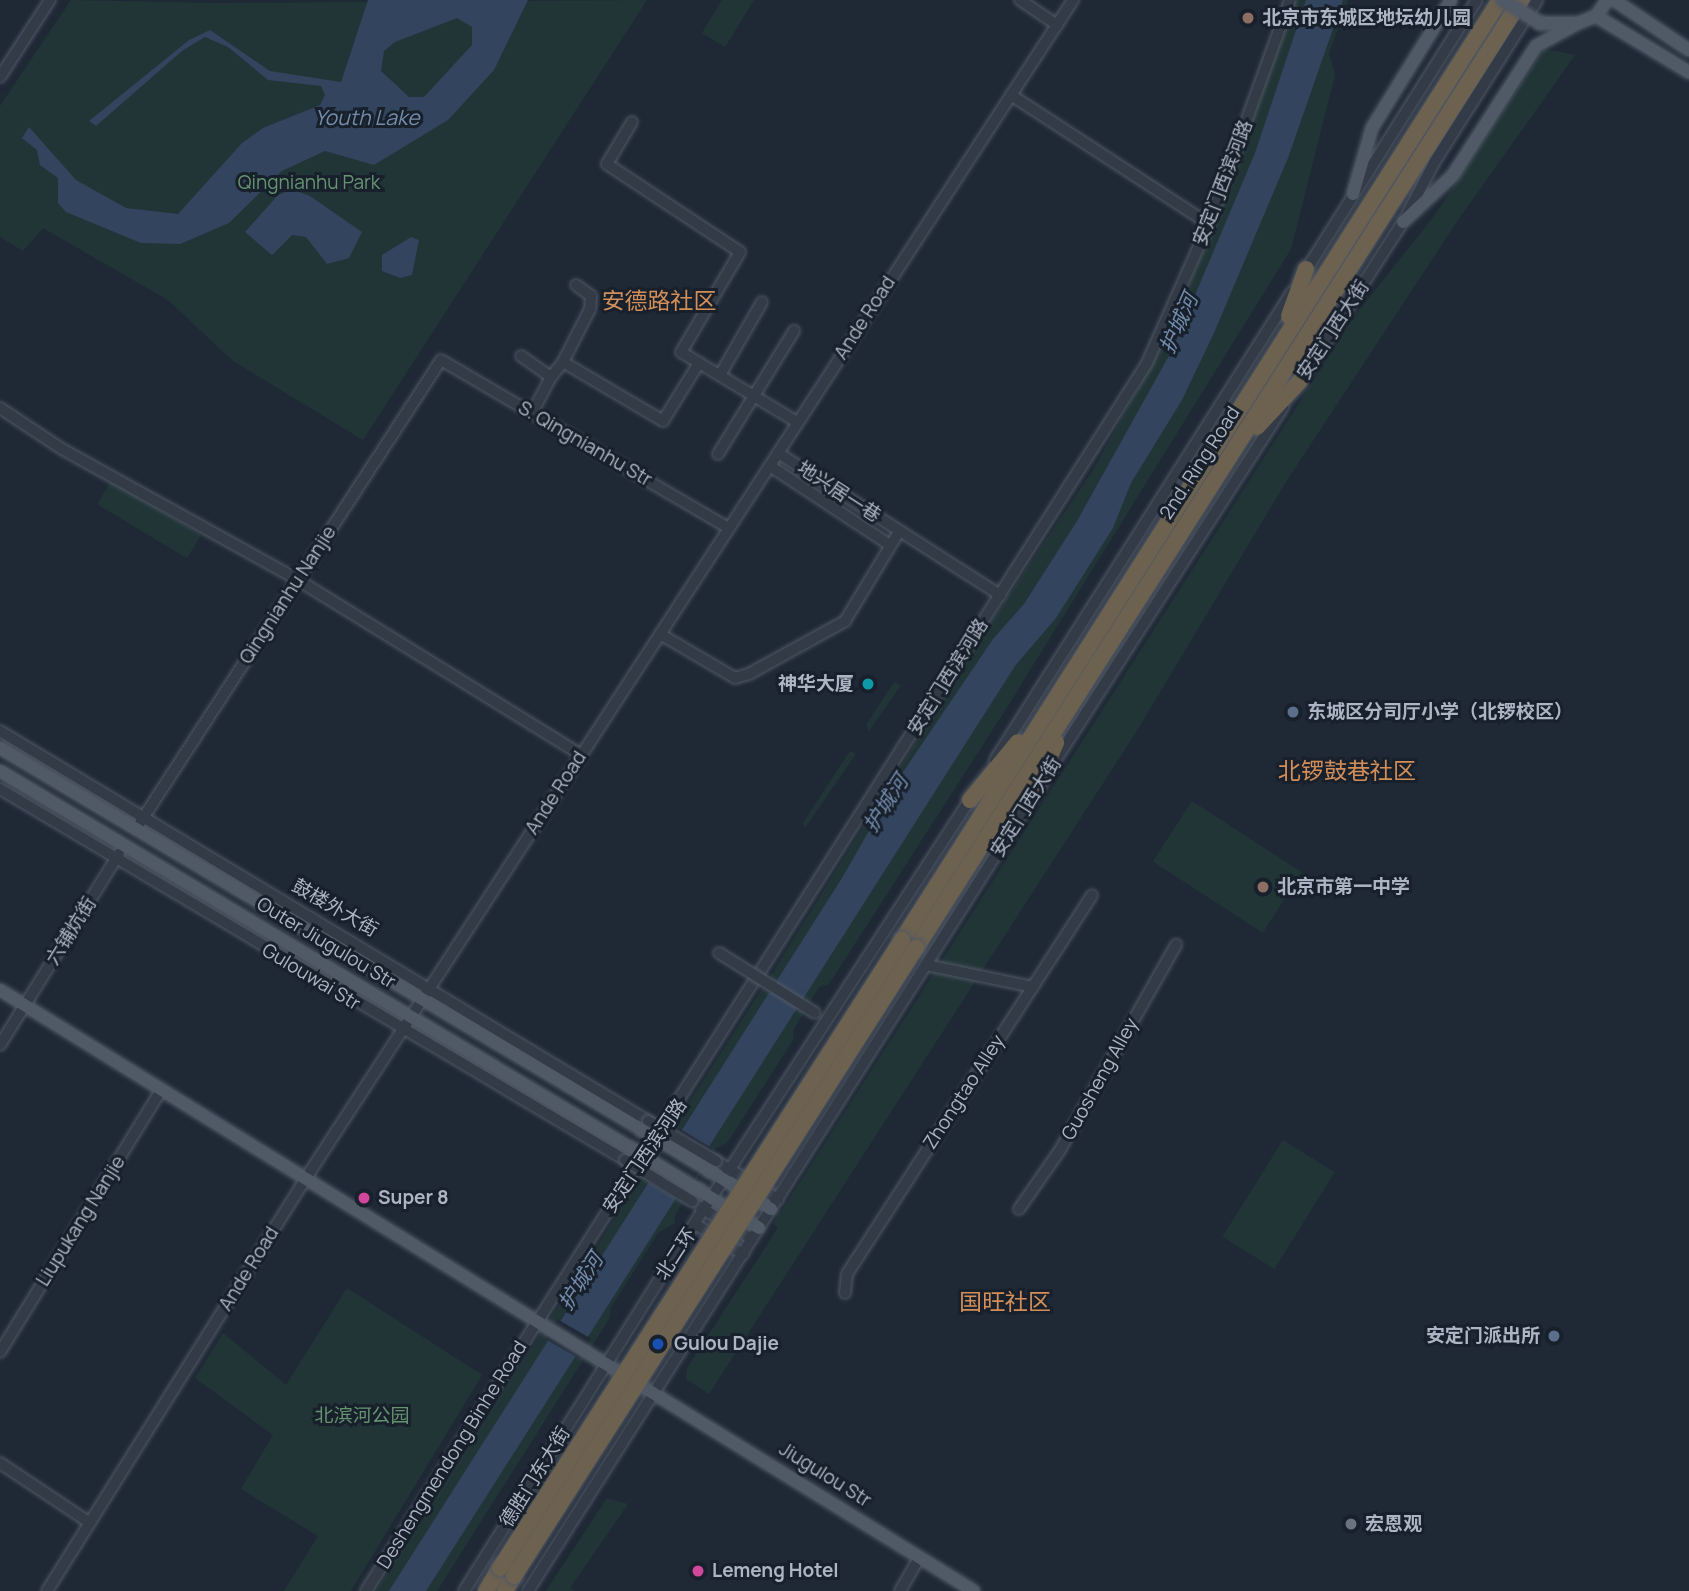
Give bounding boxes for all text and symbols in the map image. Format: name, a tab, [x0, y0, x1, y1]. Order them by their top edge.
place label: 北京市东城区地坛幼儿园	[1262, 7, 1471, 29]
marker: 北京市东城区地坛幼儿园	[1240, 10, 1256, 26]
water label: Youth Lake	[315, 104, 419, 130]
street label: 安定门西滨河路	[1189, 117, 1257, 249]
park label: Qingnianhu Park	[238, 172, 380, 194]
street label: Ande Road	[830, 272, 900, 364]
street label: 安定门西大街	[1292, 276, 1374, 384]
district label: 安德路社区	[602, 286, 716, 314]
water label: 护城河	[1154, 289, 1202, 357]
street label: S. Qingnianhu Str	[514, 396, 656, 492]
street label: 2nd. Ring Road	[1155, 402, 1245, 524]
street label: 地兴居一巷	[793, 457, 885, 527]
street label: Qingnianhu Nanjie	[235, 522, 341, 668]
street label: 安定门西滨河路	[903, 615, 993, 739]
place label: 神华大厦	[778, 673, 854, 695]
marker: 神华大厦	[860, 676, 876, 692]
place label: 东城区分司厅小学（北锣校区）	[1307, 701, 1573, 723]
marker: 东城区分司厅小学（北锣校区）	[1285, 704, 1301, 720]
street label: Ande Road	[521, 747, 591, 839]
street label: 安定门西大街	[986, 753, 1066, 861]
district label: 北锣鼓巷社区	[1278, 756, 1416, 784]
water label: 护城河	[857, 770, 913, 836]
street label: 鼓楼外大街	[288, 874, 382, 942]
place label: 北京市第一中学	[1277, 876, 1410, 898]
marker: 北京市第一中学	[1255, 879, 1271, 895]
street label: 六铺炕街	[41, 893, 101, 969]
street label: Outer Jiugulou Str	[252, 893, 400, 993]
street label: Gulouwai Str	[258, 939, 364, 1015]
street label: Guosheng Alley	[1057, 1014, 1143, 1144]
street label: Zhongtao Alley	[919, 1031, 1009, 1153]
street label: 安定门西滨河路	[598, 1094, 692, 1218]
street label: Liupukang Nanjie	[32, 1152, 130, 1290]
place label: Super 8	[378, 1187, 449, 1209]
marker: Super 8	[356, 1190, 372, 1206]
street label: Ande Road	[214, 1223, 284, 1315]
street label: 北二环	[651, 1224, 701, 1284]
water label: 护城河	[552, 1248, 608, 1314]
district label: 国旺社区	[959, 1287, 1051, 1315]
place label: 安定门派出所	[1426, 1325, 1540, 1347]
marker: 安定门派出所	[1546, 1328, 1562, 1344]
place label: Gulou Dajie	[674, 1333, 779, 1355]
marker: Gulou Dajie	[648, 1334, 668, 1354]
street label: Deshengmendong Binhe Road	[372, 1337, 532, 1573]
park label: 北滨河公园	[315, 1405, 409, 1427]
street label: 德胜门东大街	[495, 1423, 575, 1531]
street label: Jiugulou Str	[775, 1438, 875, 1512]
place label: 宏恩观	[1365, 1513, 1422, 1535]
marker: 宏恩观	[1343, 1516, 1359, 1532]
place label: Lemeng Hotel	[712, 1560, 839, 1582]
marker: Lemeng Hotel	[690, 1563, 706, 1579]

